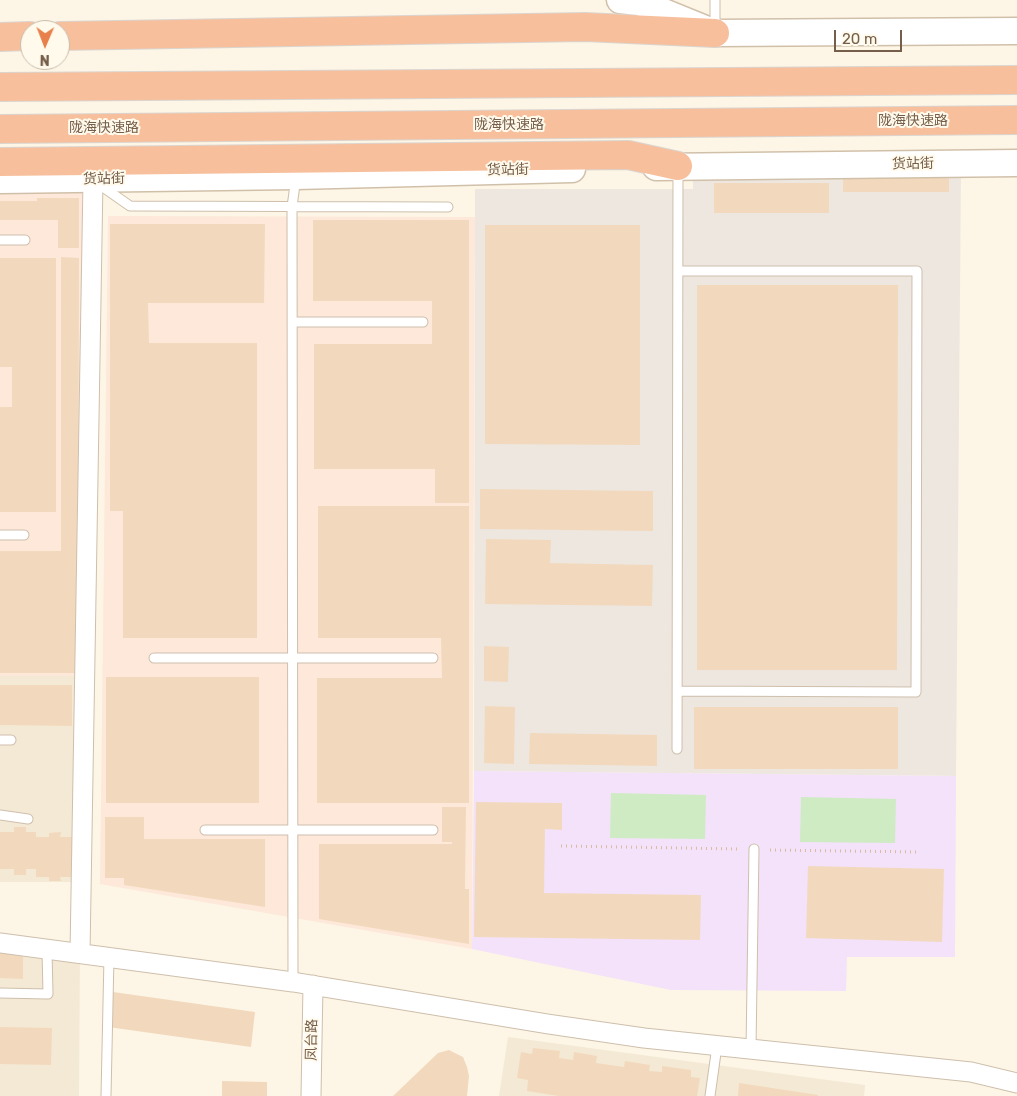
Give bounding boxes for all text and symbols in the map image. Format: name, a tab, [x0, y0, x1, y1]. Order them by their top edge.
north arrow	[20, 20, 70, 70]
scale bar	[837, 20, 904, 52]
text: 20 m	[842, 30, 877, 48]
text: N	[40, 51, 50, 68]
street label: 陇海快速路	[878, 113, 948, 129]
street label: 陇海快速路	[474, 117, 544, 133]
street label: 陇海快速路	[69, 120, 139, 136]
street label: 货站街	[892, 155, 934, 173]
street label: 货站街	[487, 161, 529, 179]
street label: 货站街	[83, 170, 125, 188]
street label: 凤台路	[303, 1019, 321, 1061]

